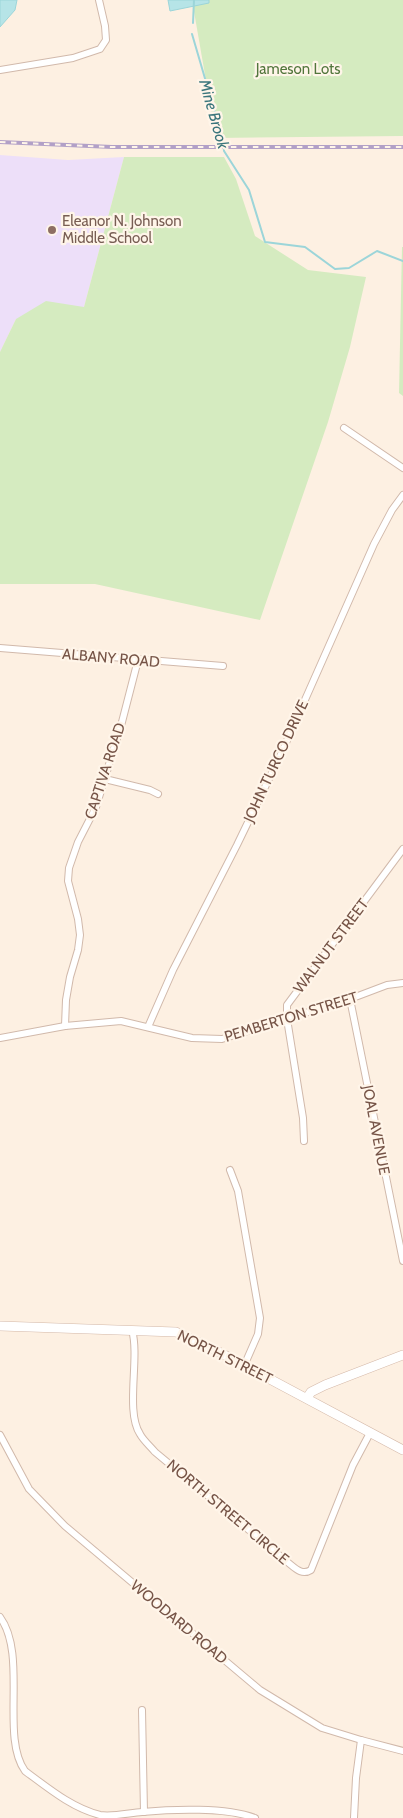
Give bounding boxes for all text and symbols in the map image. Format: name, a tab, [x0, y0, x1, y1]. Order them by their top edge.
park label: Jameson Lots	[255, 60, 340, 78]
water label: Mine Brook	[195, 76, 233, 152]
place label: Eleanor N. Johnson Middle School	[62, 212, 182, 247]
marker: Eleanor N. Johnson Middle School	[46, 224, 58, 236]
street label: ALBANY ROAD	[61, 645, 161, 671]
street label: JOHN TURCO DRIVE	[239, 697, 312, 826]
street label: CAPTIVA ROAD	[81, 720, 129, 822]
street label: WALNUT STREET	[290, 895, 372, 997]
street label: PEMBERTON STREET	[222, 988, 360, 1046]
street label: JOAL AVENUE	[358, 1083, 394, 1176]
street label: NORTH STREET	[175, 1326, 275, 1388]
street label: NORTH STREET CIRCLE	[163, 1456, 293, 1568]
street label: WOODARD ROAD	[127, 1576, 231, 1668]

